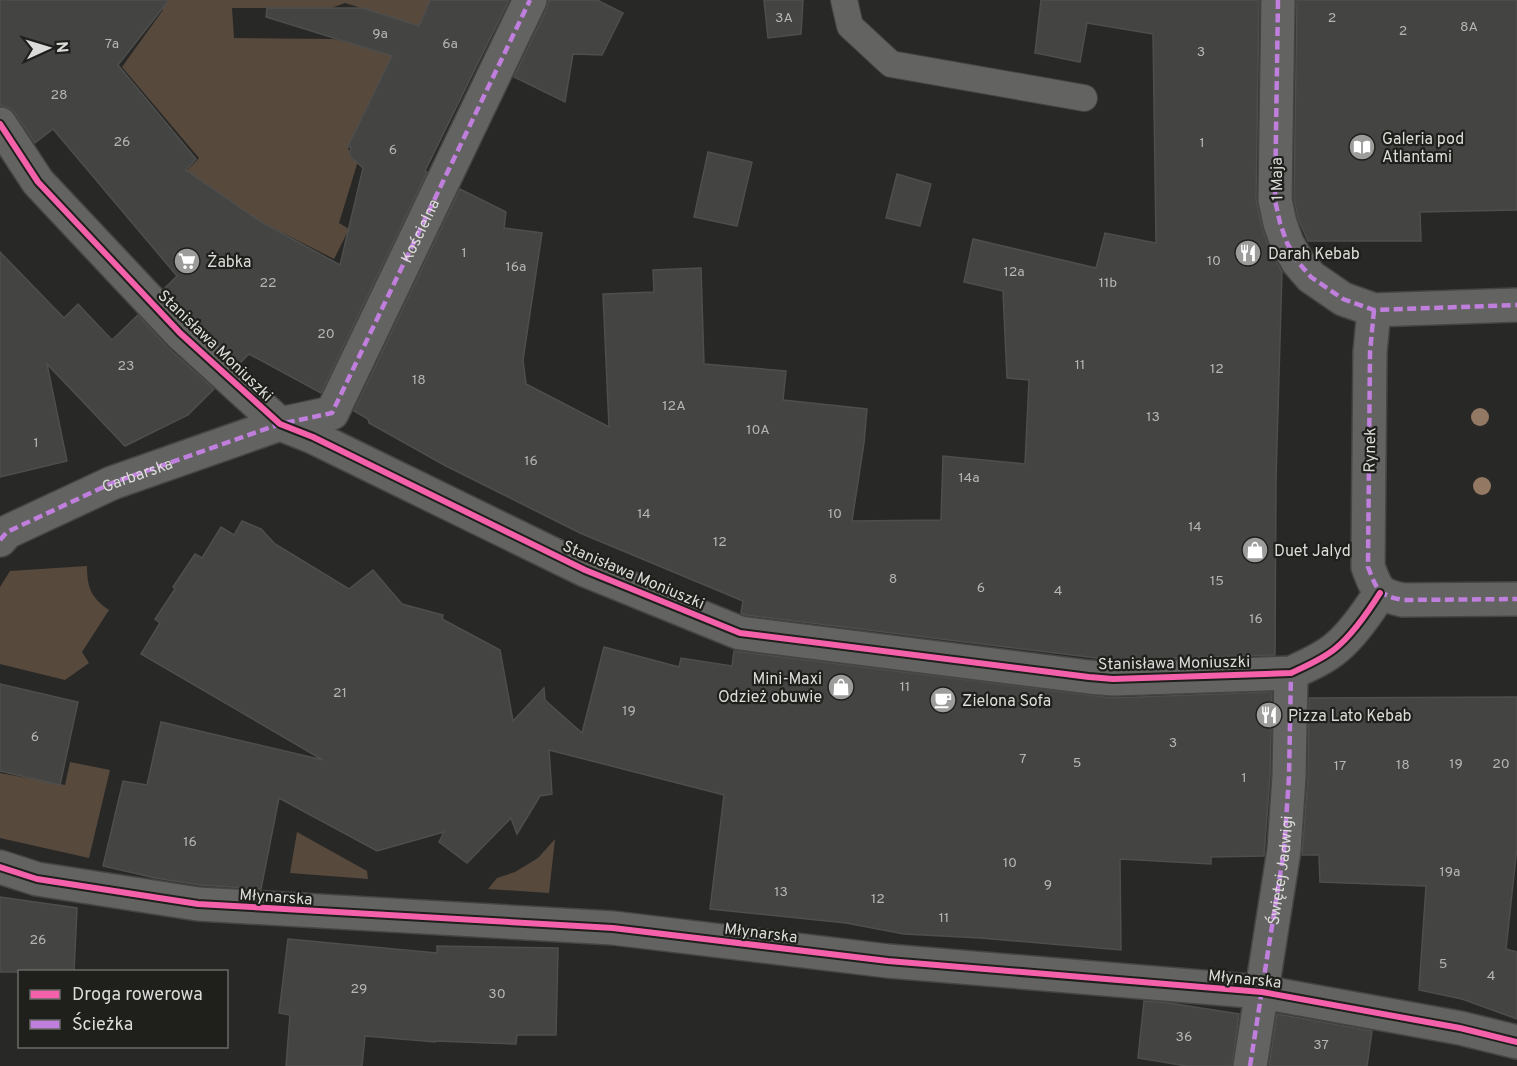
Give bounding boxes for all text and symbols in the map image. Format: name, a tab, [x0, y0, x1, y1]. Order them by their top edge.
house number: 3A	[775, 10, 793, 27]
house number: 2	[1328, 10, 1336, 27]
north arrow	[18, 18, 78, 78]
house number: 8A	[1460, 19, 1478, 36]
house number: 2	[1399, 23, 1407, 40]
house number: 9a	[372, 26, 388, 43]
house number: 7a	[105, 36, 119, 53]
house number: 6a	[442, 36, 458, 53]
text: N	[51, 41, 71, 54]
house number: 3	[1197, 44, 1205, 61]
house number: 28	[50, 87, 68, 104]
place label: Galeria pod Atlantami	[1382, 130, 1464, 168]
library icon: Galeria pod Atlantami	[1347, 132, 1377, 162]
house number: 26	[114, 134, 130, 151]
house number: 1	[1199, 135, 1205, 152]
house number: 6	[389, 142, 397, 159]
street label: 1 Maja	[1268, 157, 1288, 201]
street label: Kościelna	[397, 196, 445, 267]
restaurant icon: Darah Kebab	[1233, 238, 1263, 268]
house number: 1	[461, 245, 467, 262]
place label: Darah Kebab	[1268, 245, 1360, 265]
supermarket icon: Żabka	[172, 246, 202, 276]
place label: Żabka	[207, 252, 251, 273]
house number: 10	[1207, 253, 1221, 270]
house number: 16a	[506, 259, 526, 276]
house number: 12a	[1003, 264, 1025, 281]
house number: 22	[259, 275, 277, 292]
house number: 11b	[1099, 275, 1117, 292]
street label: Stanisława Moniuszki	[153, 286, 276, 407]
house number: 20	[317, 326, 335, 343]
house number: 11	[1075, 357, 1085, 374]
house number: 23	[118, 358, 135, 375]
house number: 12	[1210, 361, 1224, 378]
house number: 18	[412, 372, 426, 389]
house number: 12A	[662, 398, 686, 415]
house number: 13	[1146, 409, 1160, 426]
house number: 10A	[746, 422, 770, 439]
street label: Rynek	[1361, 427, 1381, 473]
house number: 1	[33, 435, 39, 452]
house number: 16	[524, 453, 538, 470]
street label: Garbarska	[99, 454, 176, 498]
house number: 14a	[959, 470, 980, 487]
house number: 14	[637, 506, 651, 523]
house number: 10	[828, 506, 842, 523]
house number: 14	[1188, 519, 1202, 536]
house number: 12	[713, 534, 727, 551]
shop icon: Duet Jalyd	[1240, 535, 1270, 565]
street label: Stanisława Moniuszki	[559, 537, 707, 615]
place label: Duet Jalyd	[1274, 542, 1351, 562]
house number: 8	[889, 571, 897, 588]
house number: 15	[1210, 573, 1224, 590]
house number: 6	[977, 580, 985, 597]
house number: 4	[1054, 583, 1062, 600]
house number: 16	[1249, 611, 1263, 628]
street label: Stanisława Moniuszki	[1098, 653, 1250, 675]
place label: Mini-Maxi Odzież obuwie	[718, 670, 822, 708]
shop icon: Mini-Maxi Odzież obuwie	[826, 672, 856, 702]
house number: 11	[900, 679, 910, 696]
house number: 21	[333, 685, 347, 702]
cafe icon: Zielona Sofa	[928, 685, 958, 715]
place label: Zielona Sofa	[962, 692, 1051, 712]
restaurant icon: Pizza Lato Kebab	[1254, 700, 1284, 730]
house number: 19	[622, 703, 636, 720]
place label: Pizza Lato Kebab	[1288, 707, 1412, 727]
house number: 6	[31, 729, 39, 746]
house number: 3	[1169, 735, 1177, 752]
house number: 7	[1019, 751, 1027, 768]
house number: 5	[1073, 755, 1081, 772]
house number: 19	[1449, 756, 1463, 773]
house number: 20	[1492, 756, 1510, 773]
house number: 18	[1396, 757, 1410, 774]
house number: 17	[1334, 758, 1346, 775]
house number: 1	[1241, 770, 1247, 787]
street label: Świętej Jadwigi	[1262, 815, 1298, 927]
house number: 16	[183, 834, 197, 851]
house number: 10	[1003, 855, 1017, 872]
house number: 19a	[1440, 864, 1460, 881]
house number: 9	[1044, 877, 1052, 894]
house number: 13	[774, 884, 788, 901]
street label: Młynarska	[239, 885, 313, 911]
house number: 12	[871, 891, 885, 908]
house number: 11	[939, 910, 949, 927]
street label: Młynarska	[723, 920, 798, 948]
house number: 26	[30, 932, 46, 949]
house number: 5	[1439, 956, 1447, 973]
street label: Młynarska	[1207, 966, 1282, 994]
house number: 4	[1487, 968, 1495, 985]
legend	[18, 970, 228, 1048]
house number: 29	[351, 981, 367, 998]
text: Droga rowerowa	[72, 984, 203, 1007]
house number: 30	[488, 986, 506, 1003]
text: Ścieżka	[72, 1012, 133, 1037]
house number: 36	[1176, 1029, 1192, 1046]
house number: 37	[1313, 1037, 1329, 1054]

